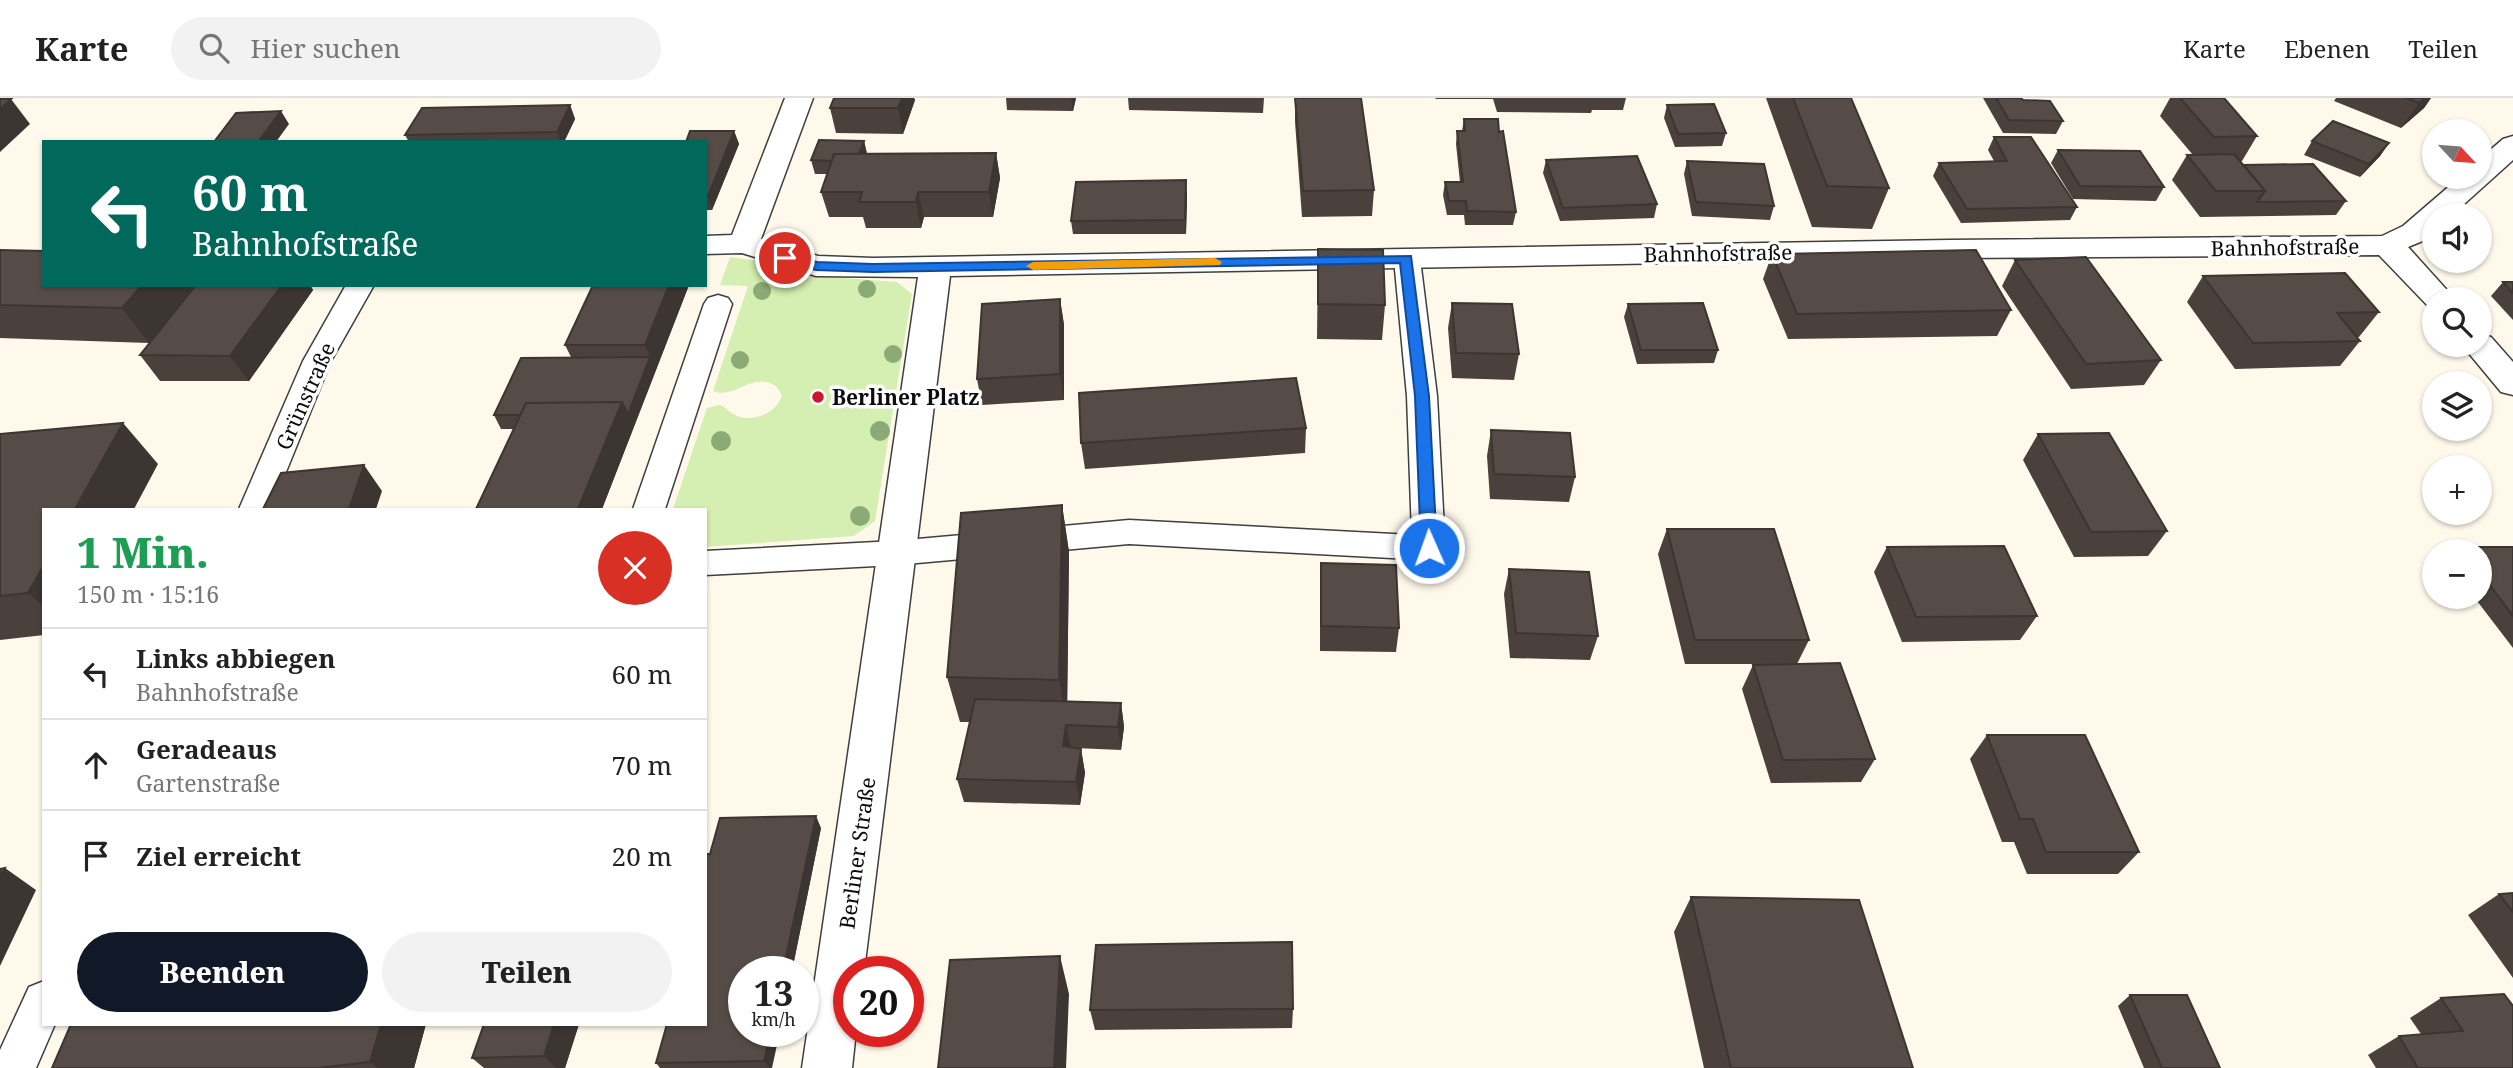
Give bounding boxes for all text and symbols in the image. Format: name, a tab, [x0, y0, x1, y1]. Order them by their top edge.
search box	[171, 17, 661, 80]
text: Karte	[35, 26, 129, 71]
icon: search	[195, 29, 233, 67]
text: Hier suchen	[251, 30, 401, 66]
text: Karte	[2183, 32, 2246, 65]
text: Ebenen	[2284, 32, 2370, 65]
text: Teilen	[2408, 32, 2478, 65]
north arrow	[2422, 119, 2492, 189]
map controls	[2422, 119, 2492, 609]
text: 60 m	[192, 159, 308, 225]
icon: left	[77, 168, 168, 259]
button: sound	[2422, 203, 2492, 273]
text: Bahnhofstraße	[192, 222, 418, 265]
pin	[755, 228, 815, 288]
street label: Bahnhofstraße	[2210, 232, 2360, 262]
street label: Bahnhofstraße	[1643, 238, 1793, 268]
icon: arrive	[766, 239, 804, 277]
button: search	[2422, 287, 2492, 357]
street label: Grünstraße	[269, 338, 341, 454]
button: layers	[2422, 371, 2492, 441]
place label: Berliner Platz	[832, 383, 979, 411]
marker: Berliner Platz	[810, 389, 826, 405]
button: +	[2422, 455, 2492, 525]
position arrow	[1392, 511, 1466, 585]
text: 1 Min.	[77, 523, 209, 580]
button: close	[598, 531, 672, 605]
button: −	[2422, 539, 2492, 609]
text: 150 m · 15:16	[77, 578, 219, 610]
text: Links abbiegen	[136, 640, 335, 676]
icon: left	[77, 655, 115, 693]
text: 60 m	[612, 656, 672, 692]
text: Bahnhofstraße	[136, 676, 299, 708]
text: Geradeaus	[136, 731, 277, 767]
icon: ahead	[77, 746, 115, 784]
text: 70 m	[612, 747, 672, 783]
text: Gartenstraße	[136, 767, 280, 799]
street label: Berliner Straße	[832, 775, 882, 931]
icon: arrive	[77, 837, 115, 875]
text: Ziel erreicht	[136, 838, 301, 874]
text: 20 m	[612, 838, 672, 874]
button: Beenden	[77, 932, 368, 1012]
button: Teilen	[382, 932, 672, 1012]
speed limit sign: 20	[833, 956, 924, 1047]
text: 13	[754, 969, 793, 1016]
text: km/h	[751, 1007, 796, 1031]

